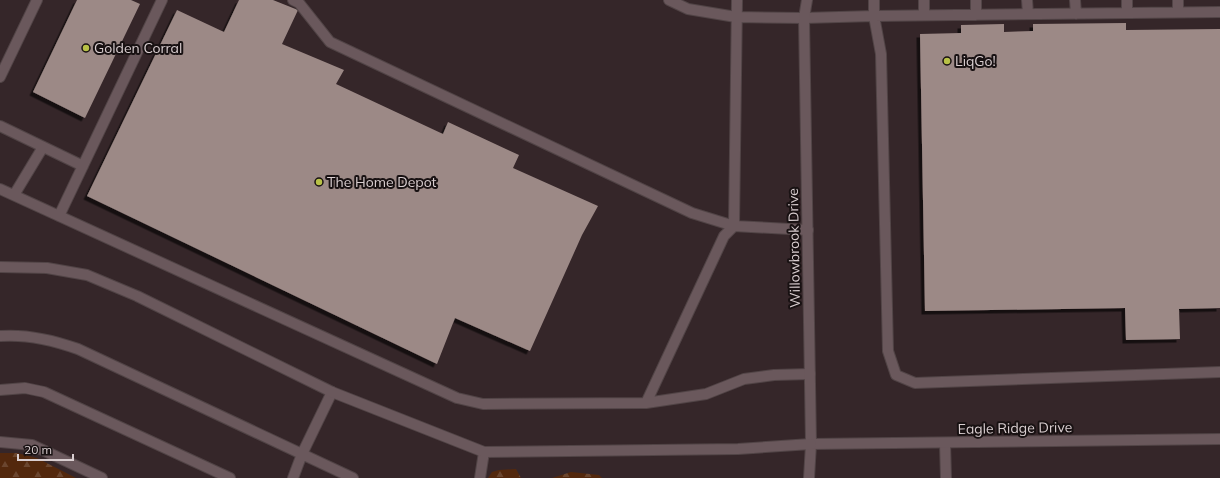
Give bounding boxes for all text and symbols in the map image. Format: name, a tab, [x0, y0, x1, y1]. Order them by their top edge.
place label: Golden Corral	[94, 39, 182, 57]
marker: Golden Corral	[81, 43, 91, 53]
place label: LiqGo!	[955, 52, 996, 70]
marker: LiqGo!	[942, 56, 952, 66]
place label: The Home Depot	[327, 173, 437, 191]
marker: The Home Depot	[314, 177, 324, 187]
street label: Willowbrook Drive	[784, 188, 804, 308]
street label: Eagle Ridge Drive	[958, 418, 1072, 438]
scale bar	[18, 436, 73, 462]
text: 20 m	[24, 442, 52, 457]

